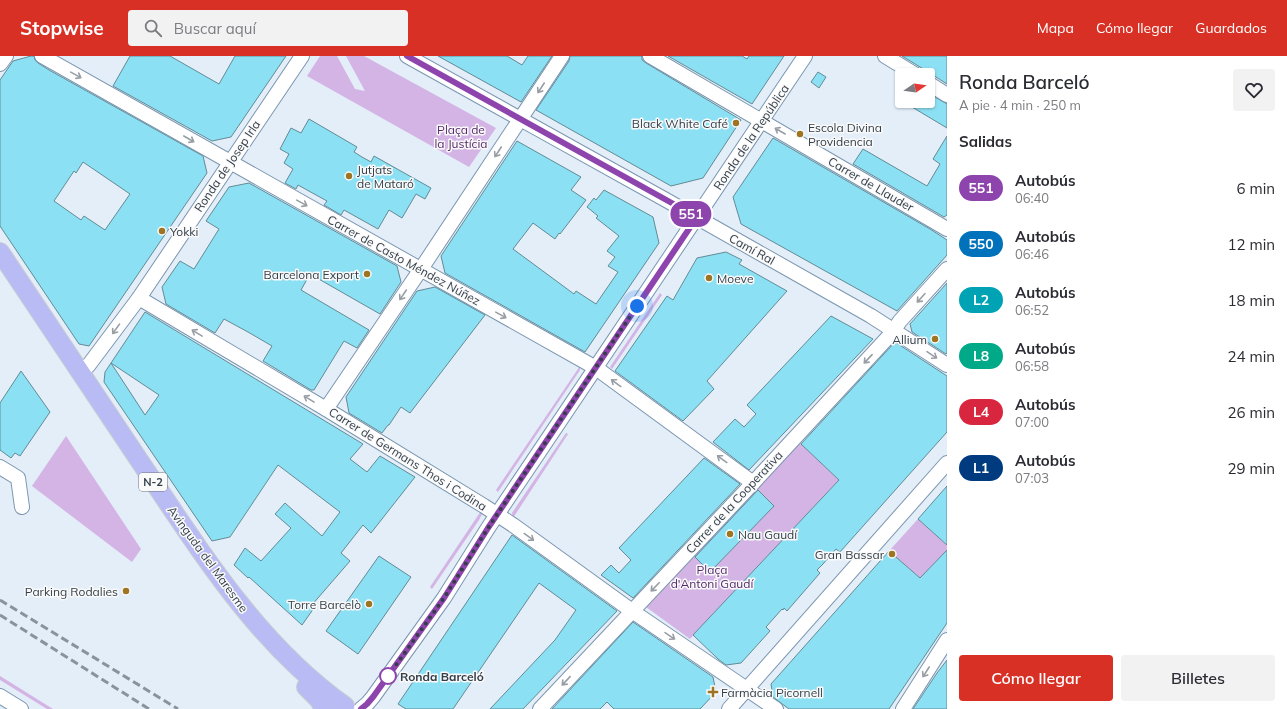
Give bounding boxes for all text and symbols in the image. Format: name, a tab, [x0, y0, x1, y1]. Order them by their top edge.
search box	[128, 10, 408, 46]
text: Stopwise	[20, 16, 104, 40]
icon: search	[142, 17, 164, 39]
text: Buscar aquí	[174, 19, 256, 38]
text: Mapa	[1037, 19, 1074, 37]
text: Cómo llegar	[1096, 19, 1173, 37]
text: Guardados	[1195, 19, 1267, 37]
north arrow	[895, 68, 935, 108]
map controls	[895, 68, 935, 108]
button: heart	[1233, 69, 1275, 111]
text: Ronda Barceló	[959, 70, 1090, 94]
one-way arrow	[70, 72, 82, 80]
street label: Ronda de la República	[710, 81, 792, 193]
one-way arrow	[537, 82, 545, 93]
text: A pie · 4 min · 250 m	[959, 97, 1081, 113]
place label: Black White Café	[632, 116, 728, 131]
street label: Ronda de Josep Irla	[191, 117, 263, 215]
marker: Black White Café	[731, 118, 741, 128]
place label: Escola Divina Providencia	[808, 120, 882, 149]
park label: Plaça de la Justícia	[434, 122, 488, 151]
one-way arrow	[774, 127, 786, 135]
marker: Escola Divina Providencia	[795, 129, 805, 139]
text: Salidas	[959, 132, 1012, 151]
one-way arrow	[183, 136, 195, 144]
one-way arrow	[494, 146, 502, 158]
street label: Carrer de Llauder	[826, 153, 917, 215]
place label: Jutjats de Mataró	[357, 162, 414, 191]
marker: Jutjats de Mataró	[344, 171, 354, 181]
text: Autobús	[1015, 171, 1075, 190]
text: 551	[968, 179, 994, 197]
text: 6 min	[1237, 179, 1275, 198]
text: 06:40	[1015, 190, 1049, 206]
one-way arrow	[296, 199, 308, 207]
line badge: 551	[668, 201, 714, 227]
text: 551	[678, 205, 704, 223]
street label: Carrer de Casto Méndez Núñez	[325, 212, 483, 308]
place label: Yokki	[169, 224, 199, 239]
marker: Yokki	[157, 226, 167, 236]
text: Autobús	[1015, 227, 1075, 246]
street label: Camí Ral	[726, 230, 778, 268]
text: 550	[968, 235, 994, 253]
text: 12 min	[1228, 235, 1275, 254]
text: 06:46	[1015, 246, 1049, 262]
place label: Barcelona Export	[264, 267, 359, 282]
marker: Barcelona Export	[362, 269, 372, 279]
place label: Moeve	[717, 271, 753, 286]
marker: Moeve	[704, 273, 714, 283]
text: Autobús	[1015, 283, 1075, 302]
one-way arrow	[399, 289, 407, 300]
text: L2	[973, 291, 989, 309]
text: 18 min	[1228, 291, 1275, 310]
one-way arrow	[916, 293, 926, 303]
your location	[627, 296, 647, 316]
text: 06:52	[1015, 302, 1049, 318]
one-way arrow	[495, 311, 507, 319]
one-way arrow	[112, 324, 120, 335]
one-way arrow	[191, 328, 203, 336]
place label: Allium	[892, 332, 927, 347]
marker: Allium	[930, 334, 940, 344]
text: Autobús	[1015, 339, 1075, 358]
text: L8	[973, 347, 989, 365]
text: 24 min	[1228, 347, 1275, 366]
one-way arrow	[927, 351, 938, 360]
one-way arrow	[863, 354, 873, 364]
text: 06:58	[1015, 358, 1049, 374]
one-way arrow	[611, 379, 622, 388]
one-way arrow	[303, 394, 315, 402]
text: Autobús	[1015, 395, 1075, 414]
text: L4	[973, 403, 989, 421]
text: 26 min	[1228, 403, 1275, 422]
street label: Carrer de Germans Thos i Codina	[326, 404, 490, 514]
text: 07:00	[1015, 414, 1049, 430]
street label: Carrer de la Cooperativa	[682, 447, 786, 557]
text: Autobús	[1015, 451, 1075, 470]
one-way arrow	[717, 455, 728, 463]
text: L1	[973, 459, 989, 477]
text: 29 min	[1228, 459, 1275, 478]
text: 07:03	[1015, 470, 1049, 486]
road number: N-2	[139, 473, 167, 491]
street label: Avinguda del Maresme	[164, 503, 252, 615]
place label: Nau Gaudí	[738, 527, 798, 542]
marker: Nau Gaudí	[725, 529, 735, 539]
one-way arrow	[524, 533, 535, 541]
place label: Gran Bassar	[815, 547, 885, 562]
marker: Gran Bassar	[887, 549, 897, 559]
park label: Plaça d'Antoni Gaudí	[671, 562, 754, 591]
one-way arrow	[650, 581, 659, 592]
place label: Parking Rodalies	[25, 584, 118, 599]
marker: Parking Rodalies	[121, 586, 131, 596]
place label: Torre Barcelò	[288, 597, 361, 612]
marker: Torre Barcelò	[364, 599, 374, 609]
one-way arrow	[664, 632, 675, 640]
button: Cómo llegar	[959, 655, 1113, 701]
button: Billetes	[1121, 655, 1275, 701]
one-way arrow	[922, 666, 930, 677]
marker: Ronda Barceló	[379, 667, 397, 685]
place label: Ronda Barceló	[400, 669, 484, 684]
one-way arrow	[561, 676, 570, 687]
place label: Farmàcia Picornell	[721, 685, 823, 700]
marker: Farmàcia Picornell	[708, 687, 718, 697]

